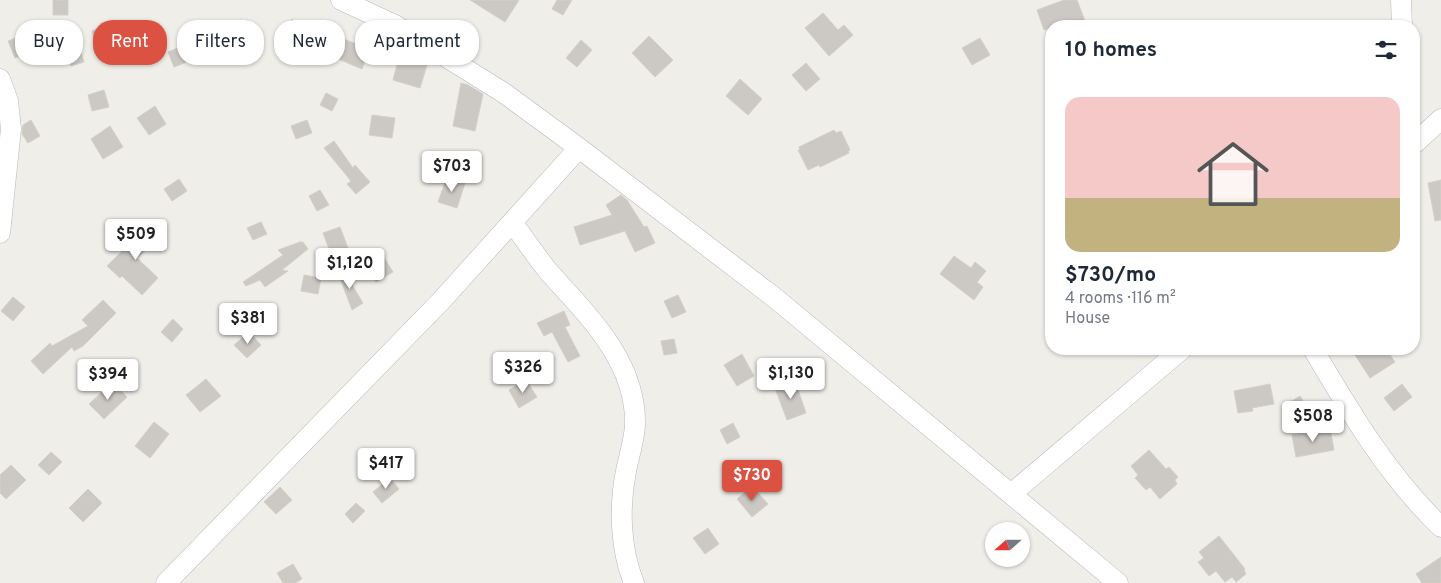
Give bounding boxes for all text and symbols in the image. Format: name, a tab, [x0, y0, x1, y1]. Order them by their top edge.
chip: Buy	[15, 20, 83, 65]
chip: Rent	[93, 20, 167, 65]
chip: Filters	[177, 20, 264, 65]
chip: New	[274, 20, 345, 65]
chip: Apartment	[355, 20, 479, 65]
icon: filters	[1372, 36, 1400, 64]
text: 10 homes	[1065, 37, 1157, 64]
icon: home	[1188, 129, 1278, 219]
pin: $703	[422, 150, 482, 193]
text: $703	[433, 157, 471, 177]
pin: $509	[106, 218, 166, 261]
text: $509	[116, 225, 156, 245]
pin: $1,120	[309, 248, 391, 290]
text: $1,120	[327, 254, 373, 274]
text: $730/mo	[1065, 262, 1156, 289]
text: 4 rooms · 116 m²	[1065, 289, 1176, 309]
pin: $381	[218, 302, 278, 345]
text: $381	[230, 309, 266, 329]
text: House	[1065, 309, 1110, 329]
pin: $326	[493, 352, 553, 394]
pin: $394	[78, 358, 138, 401]
text: $326	[504, 358, 542, 378]
pin: $1,130	[750, 358, 832, 400]
text: $1,130	[768, 364, 814, 384]
text: $394	[88, 365, 128, 385]
pin: $508	[1283, 400, 1343, 443]
text: $508	[1293, 407, 1333, 427]
pin: $417	[356, 448, 416, 490]
text: $417	[369, 454, 403, 474]
pin: $730	[722, 460, 782, 502]
text: $730	[733, 466, 771, 486]
north arrow	[985, 522, 1030, 568]
map controls	[985, 522, 1030, 567]

